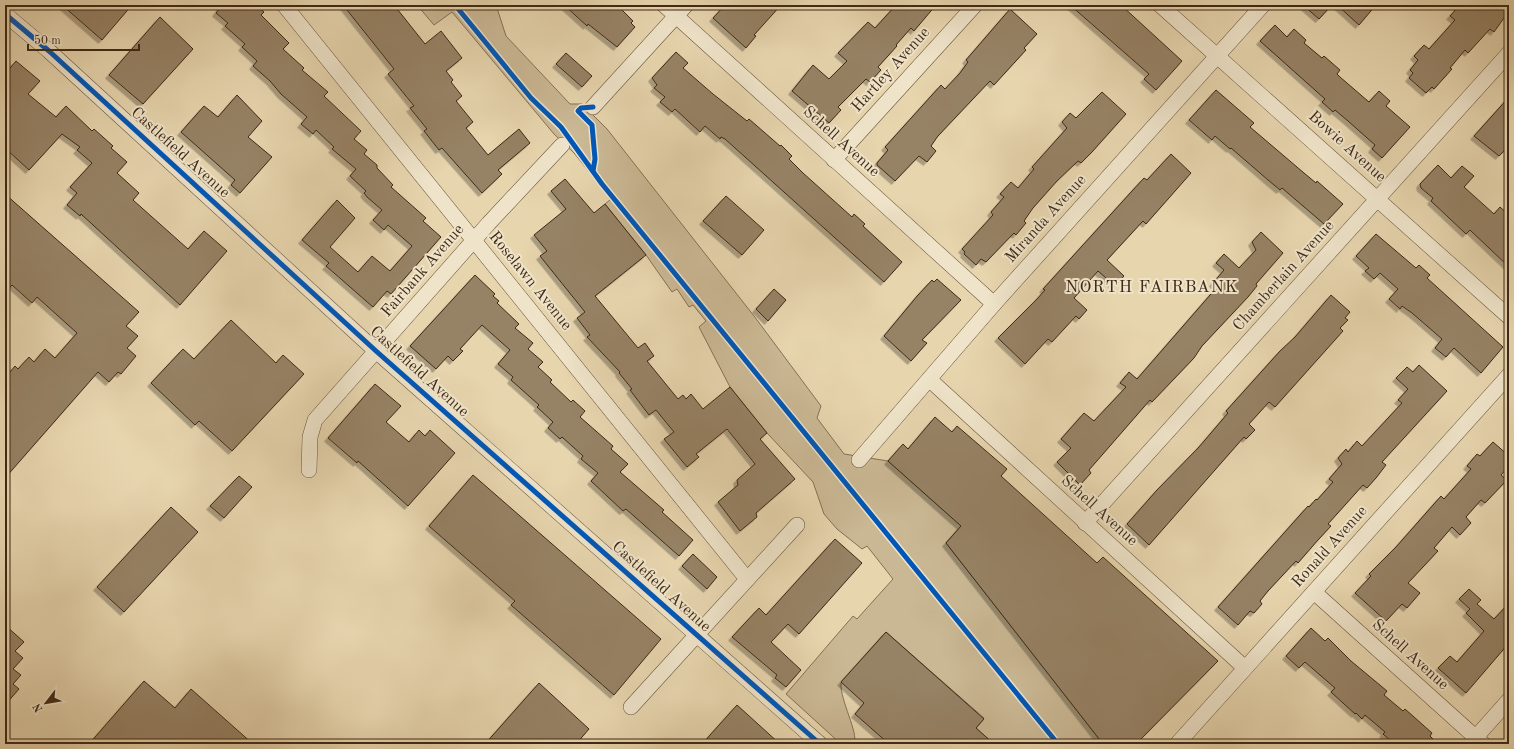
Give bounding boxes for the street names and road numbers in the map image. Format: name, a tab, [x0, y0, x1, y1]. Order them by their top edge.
street label: Hartley Avenue	[849, 24, 933, 116]
street label: Schell Avenue	[800, 104, 882, 180]
street label: Castlefield Avenue	[128, 105, 232, 201]
street label: Bowie Avenue	[1305, 108, 1389, 186]
street label: Miranda Avenue	[1002, 172, 1090, 266]
street label: Chamberlain Avenue	[1230, 218, 1338, 334]
street label: Fairbank Avenue	[379, 222, 467, 320]
street label: Roselawn Avenue	[485, 229, 575, 333]
street label: Castlefield Avenue	[367, 324, 471, 420]
street label: Schell Avenue	[1058, 473, 1140, 549]
street label: Ronald Avenue	[1289, 503, 1371, 591]
street label: Castlefield Avenue	[609, 539, 713, 635]
street label: Schell Avenue	[1369, 617, 1451, 693]

